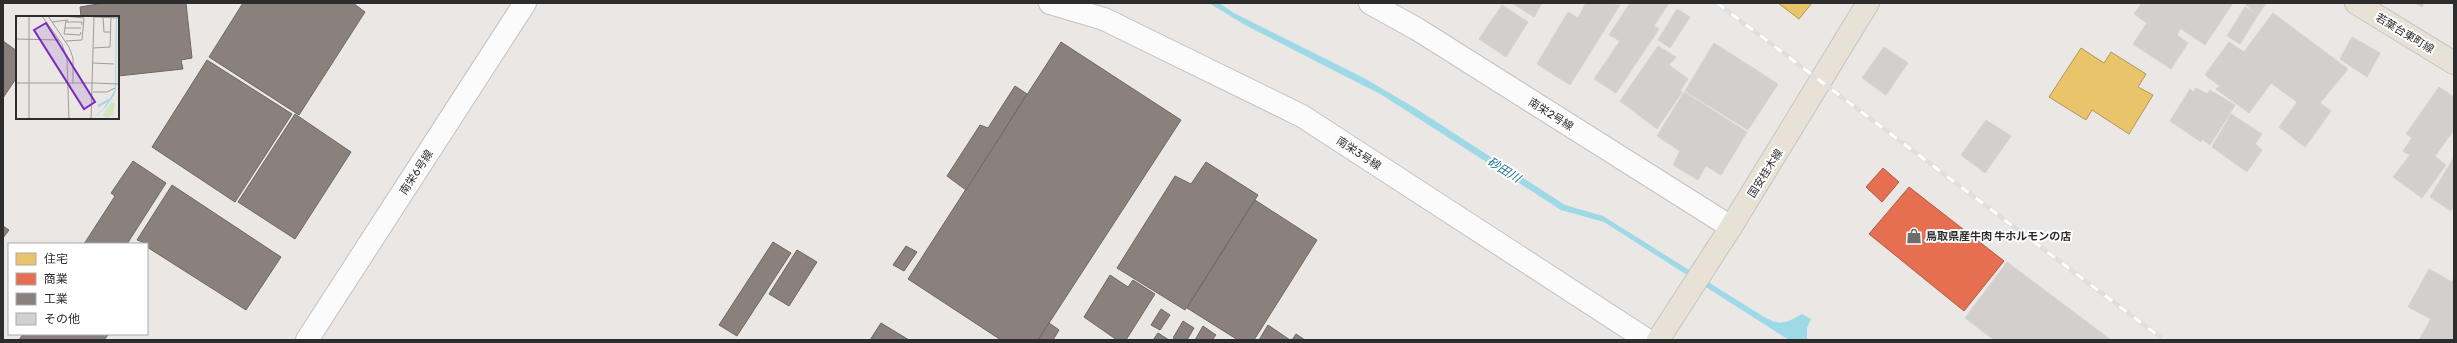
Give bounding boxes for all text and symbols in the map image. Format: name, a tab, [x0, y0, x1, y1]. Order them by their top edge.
street label: 若葉台東町線	[2373, 11, 2436, 56]
inset map	[16, 16, 119, 119]
street label: 南栄2号線	[1526, 96, 1576, 133]
street label: 南栄3号線	[1334, 134, 1383, 173]
street label: 国安桂木線	[1745, 146, 1786, 200]
street label: 南栄6号線	[397, 147, 436, 197]
water label: 砂田川	[1485, 155, 1525, 187]
shop icon: 鳥取県産牛肉 牛ホルモンの店	[1905, 227, 1923, 245]
place label: 鳥取県産牛肉 牛ホルモンの店	[1926, 230, 2071, 243]
legend	[8, 243, 148, 335]
text: 住宅	[44, 252, 68, 266]
text: 商業	[44, 272, 68, 286]
text: 工業	[44, 292, 68, 306]
text: その他	[44, 312, 80, 326]

